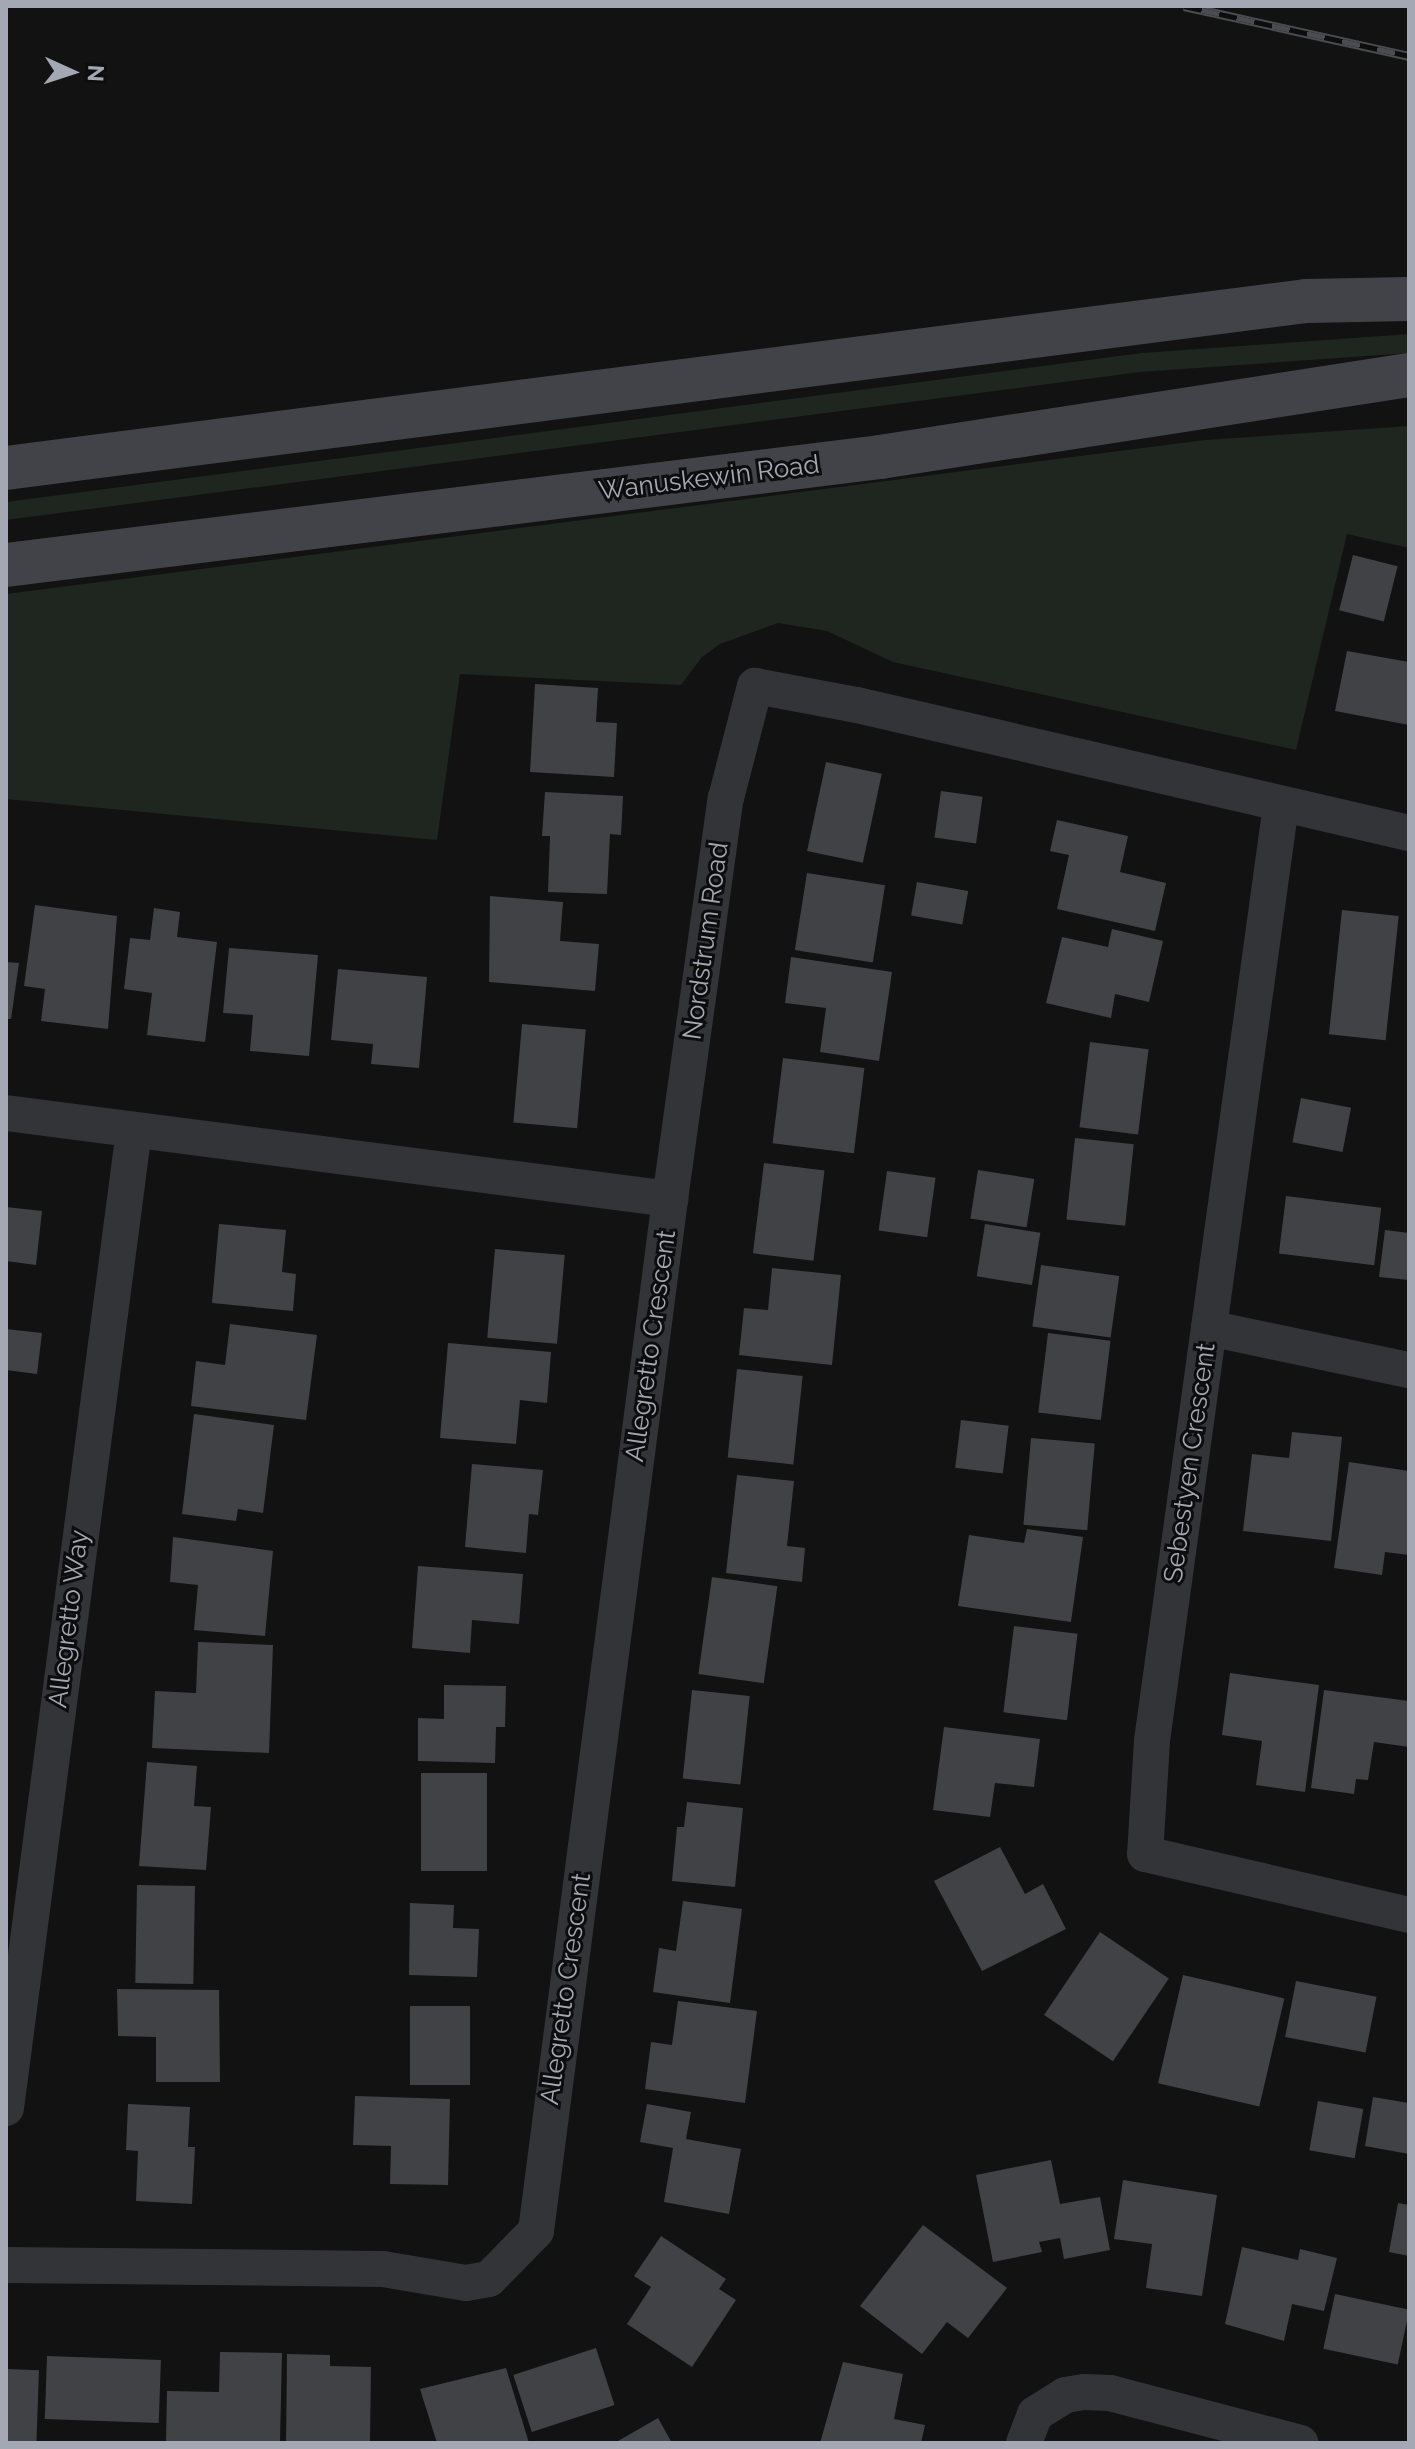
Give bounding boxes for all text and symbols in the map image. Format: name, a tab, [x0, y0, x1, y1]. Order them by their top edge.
north arrow	[32, 32, 112, 112]
text: N	[83, 64, 109, 82]
street label: Wanuskewin Road	[597, 449, 821, 507]
street label: Nordstrum Road	[677, 840, 735, 1042]
street label: Allegretto Crescent	[619, 1228, 683, 1464]
street label: Sebestyen Crescent	[1158, 1341, 1222, 1585]
street label: Allegretto Way	[43, 1528, 95, 1710]
street label: Allegretto Crescent	[534, 1871, 598, 2107]

